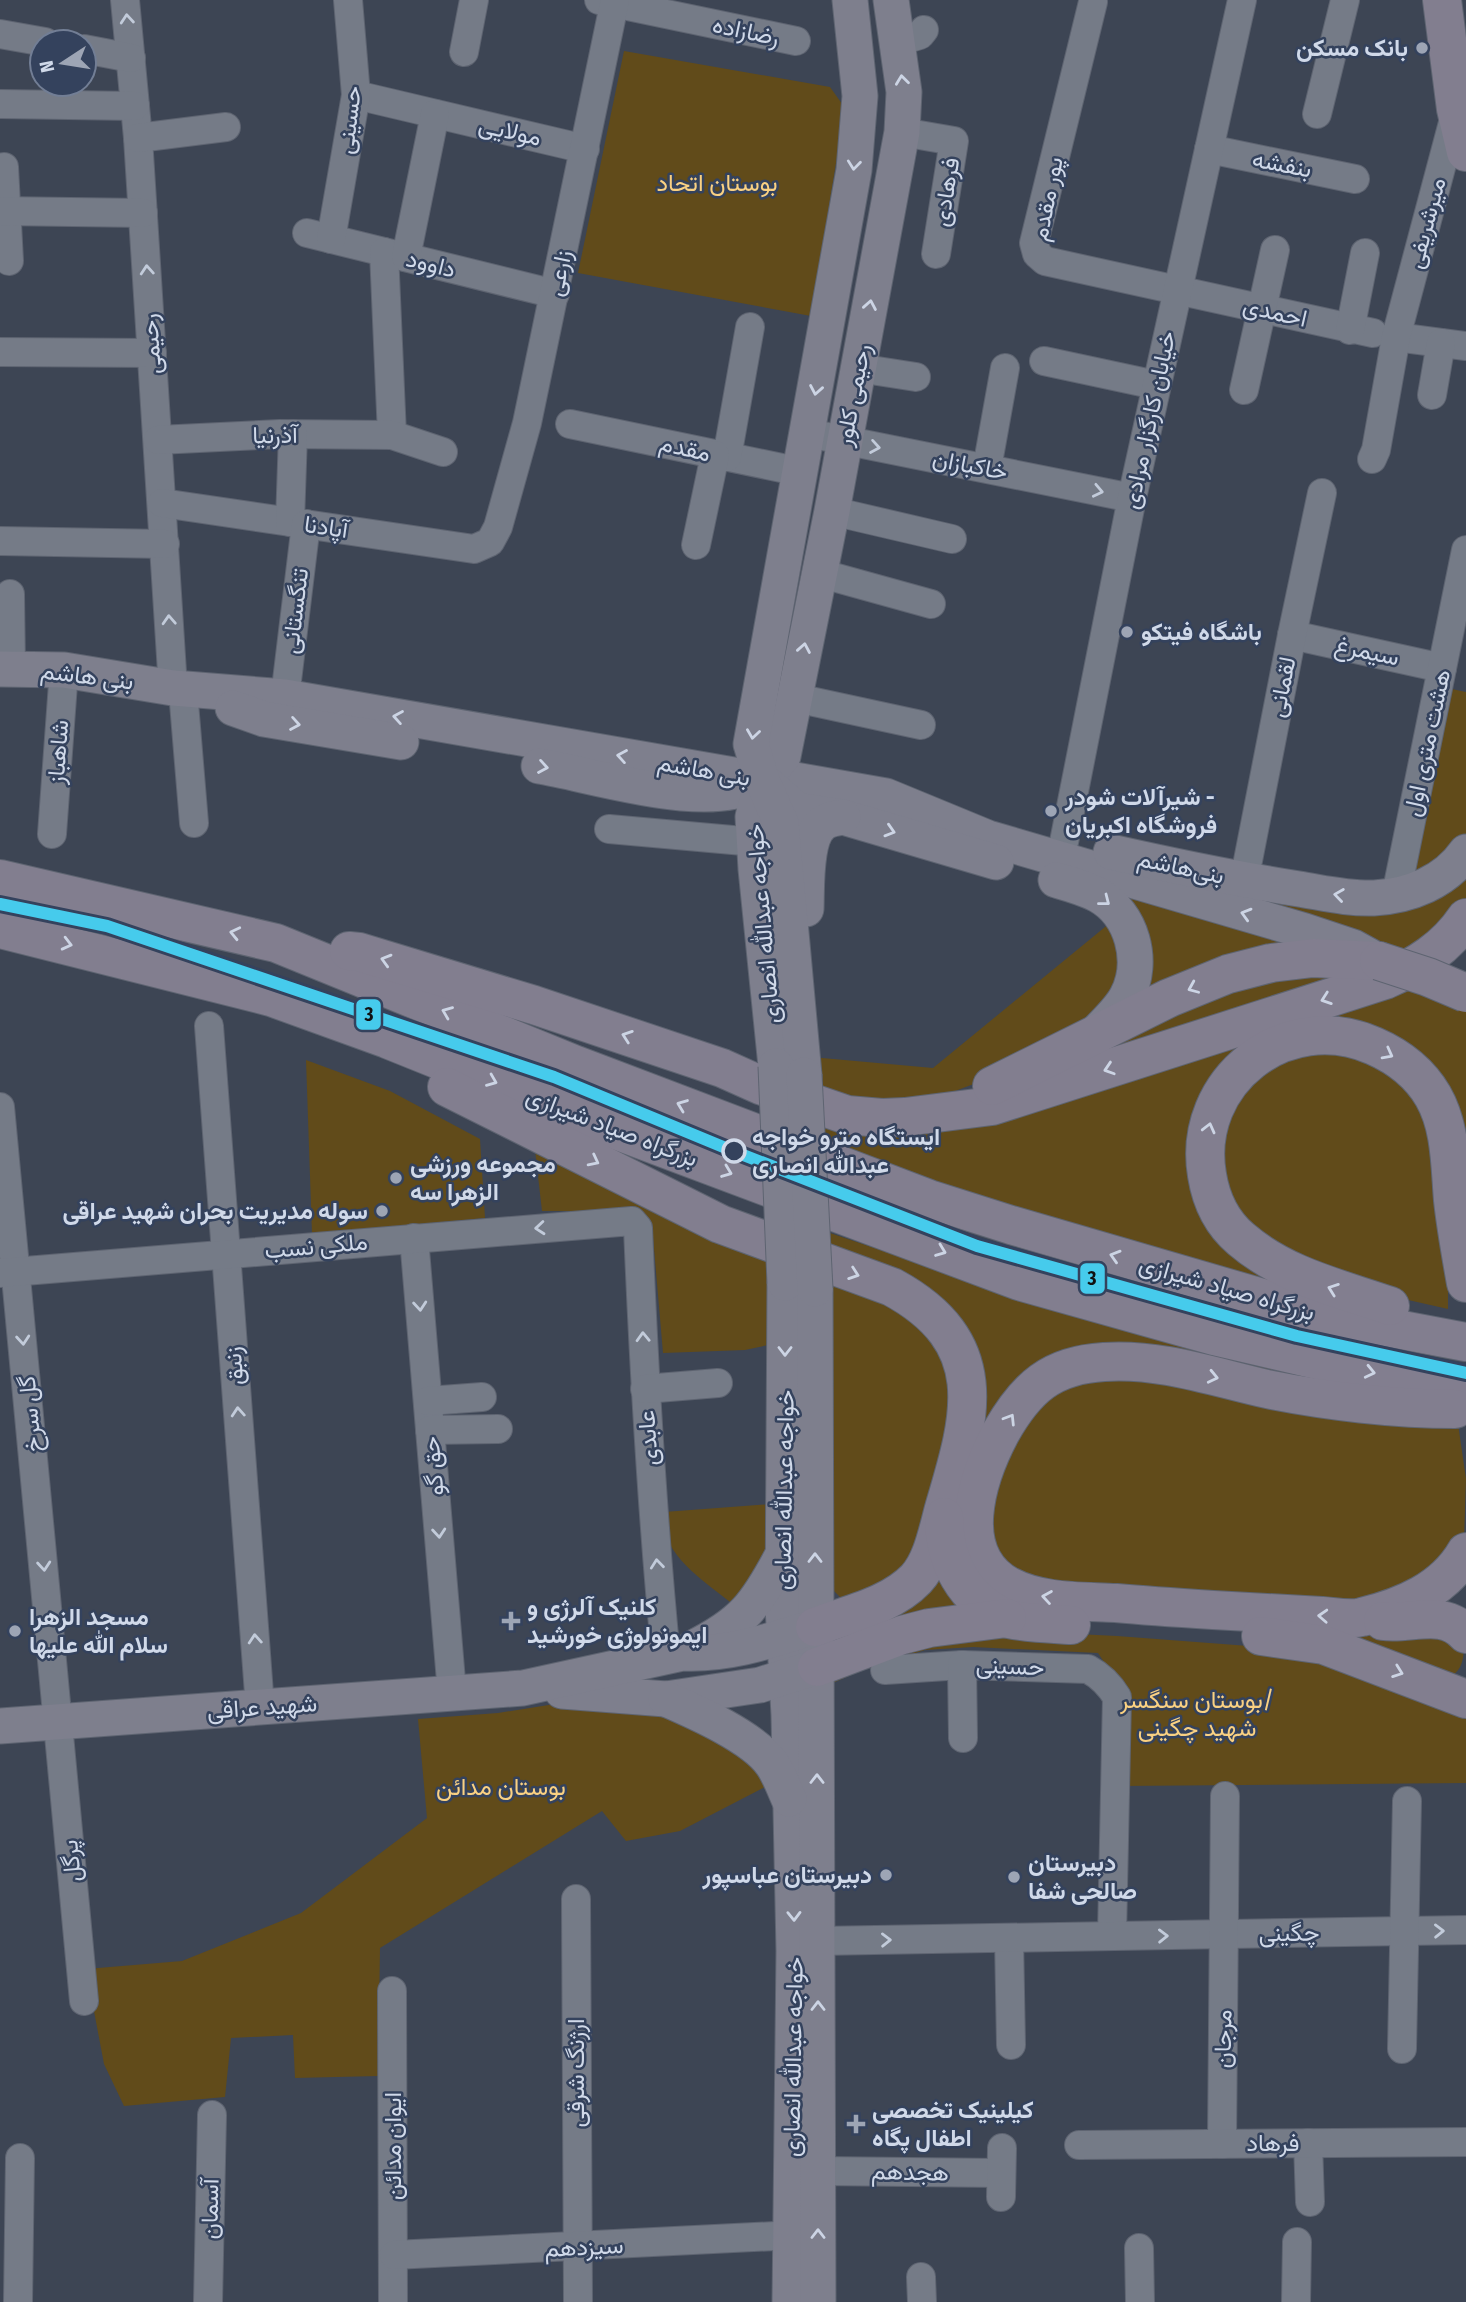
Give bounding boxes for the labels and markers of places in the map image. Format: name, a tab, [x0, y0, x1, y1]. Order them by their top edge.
place label: بانک مسکن	[1296, 34, 1408, 62]
marker: بانک مسکن	[1414, 40, 1430, 56]
place label: باشگاه فیتکو	[1141, 618, 1262, 647]
marker: باشگاه فیتکو	[1119, 624, 1135, 640]
place label: شیرآلات شودر - فروشگاه اکبریان	[1064, 783, 1217, 840]
marker: شیرآلات شودر - فروشگاه اکبریان	[1043, 803, 1059, 819]
place label: ایستگاه مترو خواجه عبدالله انصاری	[752, 1123, 940, 1180]
marker: ایستگاه مترو خواجه عبدالله انصاری	[722, 1139, 746, 1163]
place label: مجموعه ورزشی الزهرا سه	[410, 1150, 556, 1207]
marker: مجموعه ورزشی الزهرا سه	[388, 1170, 404, 1186]
place label: سوله مدیریت بحران شهید عراقی	[63, 1197, 368, 1226]
marker: سوله مدیریت بحران شهید عراقی	[374, 1203, 390, 1219]
place label: کلنیک آلرژی و ایمونولوژی خورشید	[527, 1593, 707, 1650]
place label: مسجد الزهرا سلام الله علیها	[29, 1603, 168, 1661]
marker: کلنیک آلرژی و ایمونولوژی خورشید	[501, 1611, 521, 1631]
marker: مسجد الزهرا سلام الله علیها	[7, 1623, 23, 1639]
place label: دبیرستان صالحی شفا	[1028, 1849, 1137, 1905]
place label: دبیرستان عباسپور	[702, 1861, 872, 1891]
marker: دبیرستان عباسپور	[878, 1867, 894, 1883]
marker: دبیرستان صالحی شفا	[1006, 1869, 1022, 1885]
place label: کیلینیک تخصصی اطفال پگاه	[872, 2096, 1034, 2154]
marker: کیلینیک تخصصی اطفال پگاه	[846, 2114, 866, 2134]

